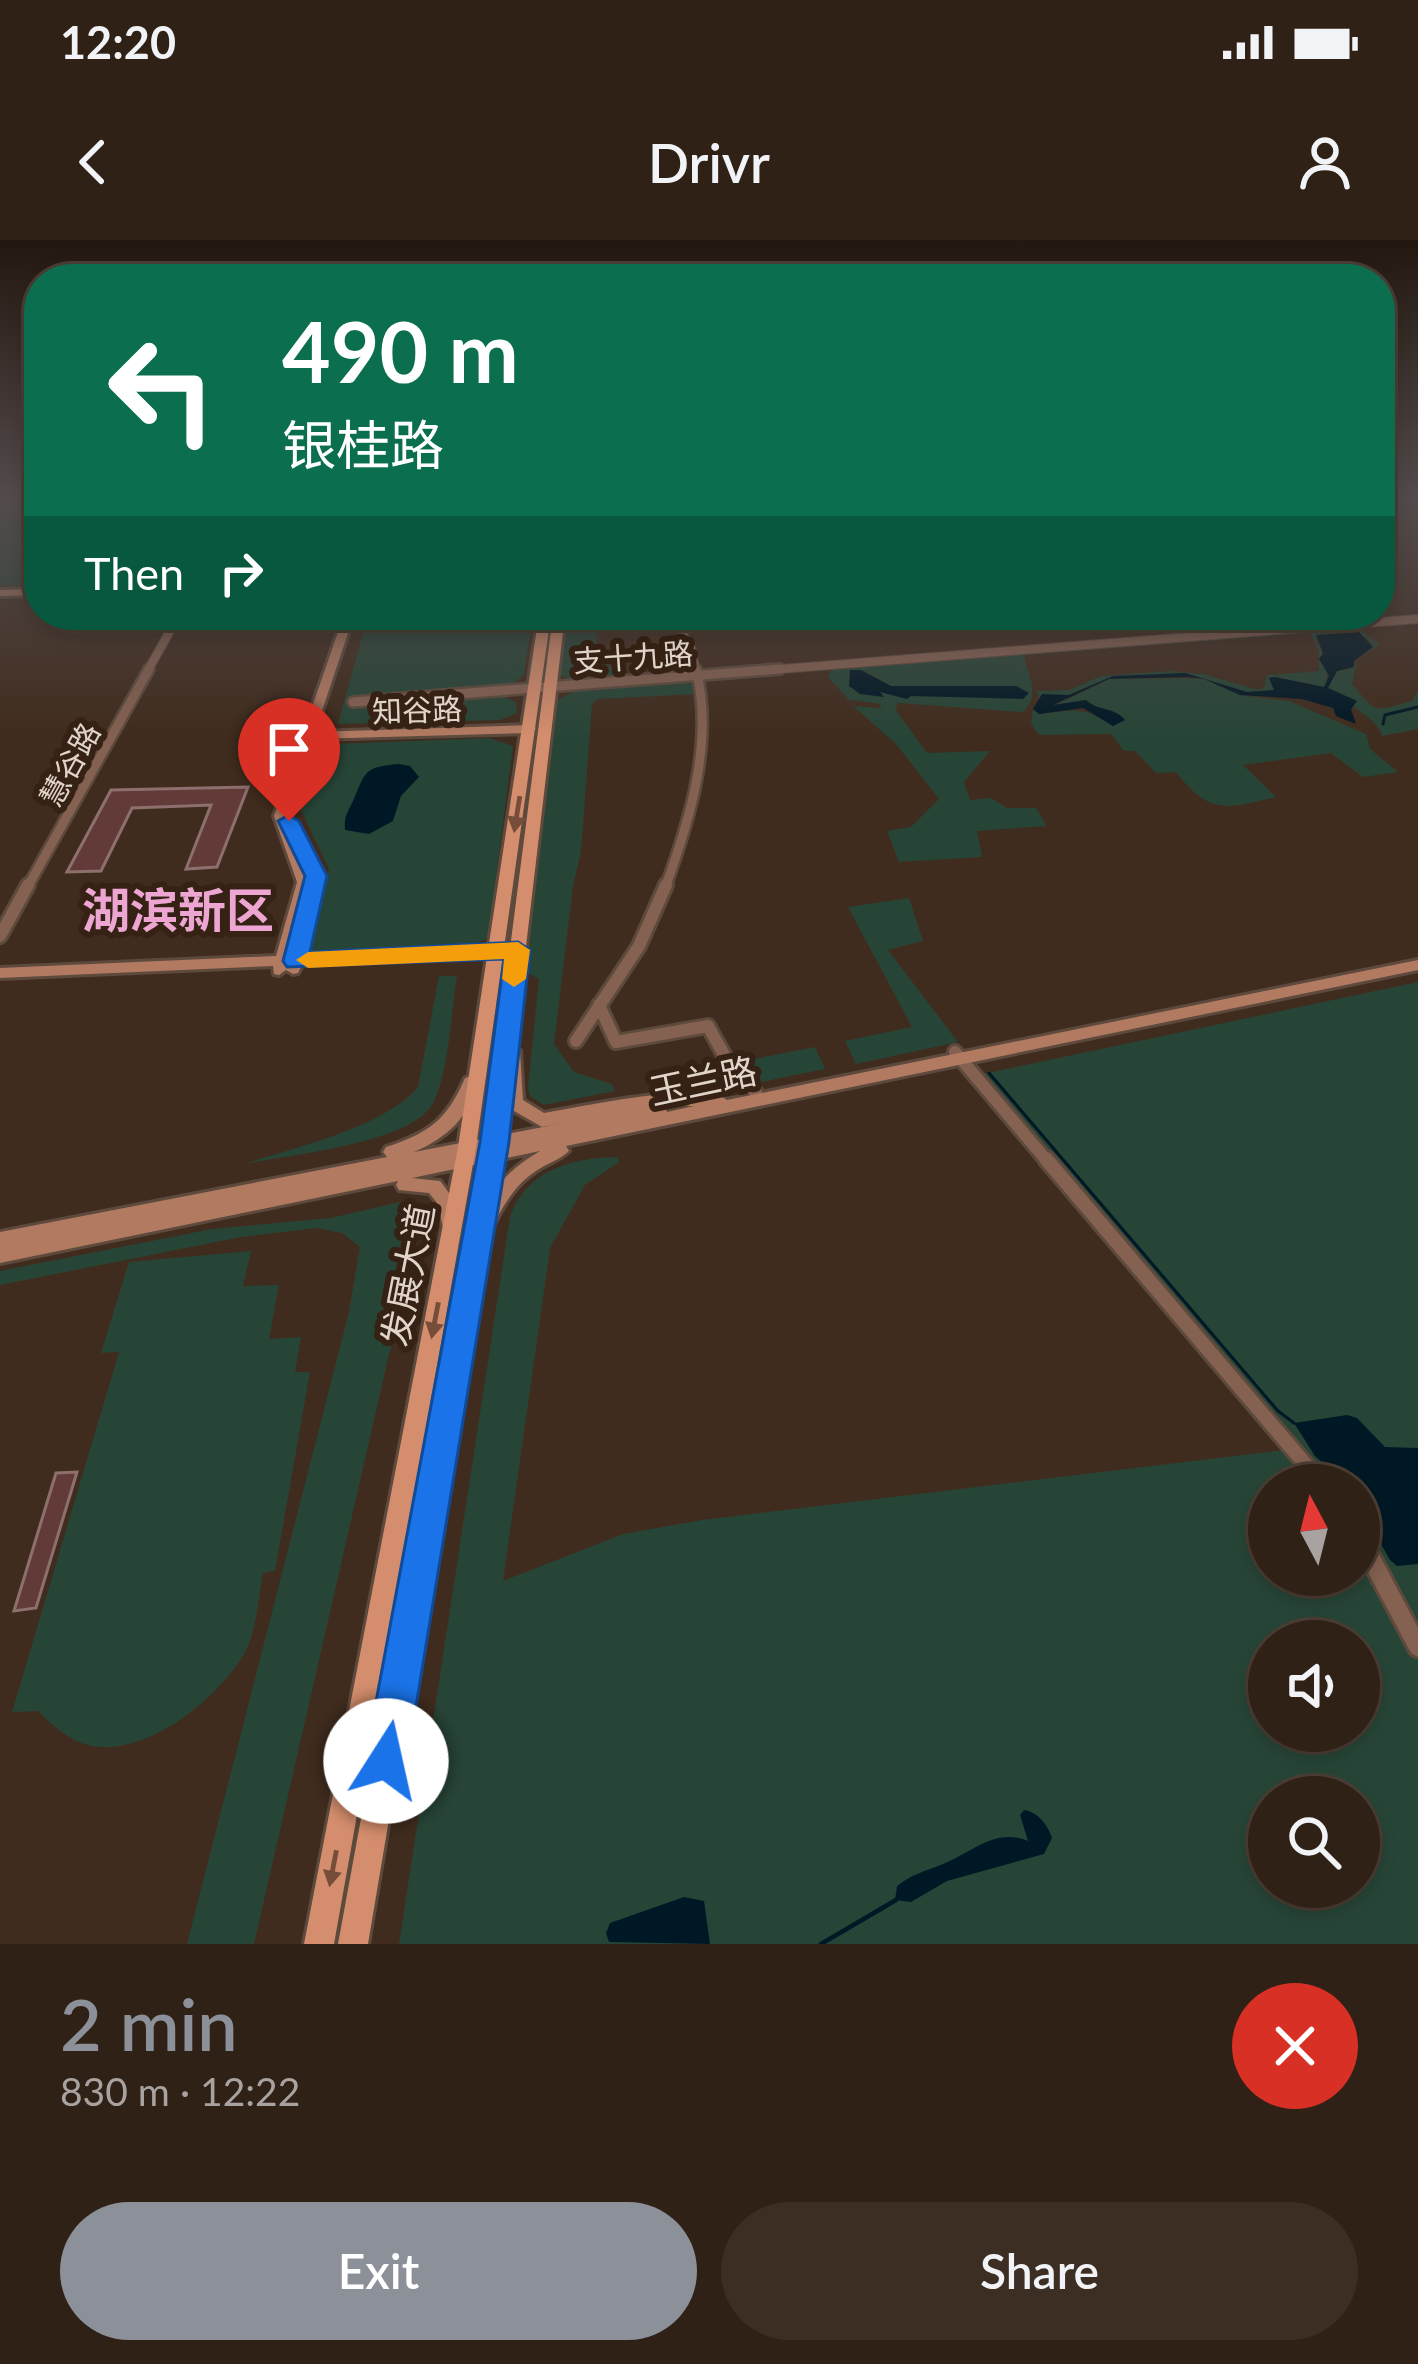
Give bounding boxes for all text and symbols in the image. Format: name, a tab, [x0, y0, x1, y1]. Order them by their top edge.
text: 12:20	[60, 15, 176, 69]
icon: back	[60, 129, 126, 195]
icon: person	[1292, 129, 1358, 195]
text: Drivr	[648, 130, 770, 195]
text: 490 m	[282, 300, 519, 401]
icon: left	[84, 312, 240, 468]
text: 银桂路	[282, 412, 444, 477]
icon: right	[208, 540, 274, 606]
text: Then	[84, 546, 184, 600]
street label: 支十九路	[572, 634, 694, 678]
street label: 知谷路	[371, 689, 463, 729]
pin	[238, 698, 340, 821]
street label: 慧谷路	[31, 716, 107, 812]
icon: arrive	[256, 716, 322, 782]
one-way arrow	[507, 796, 526, 833]
district label: 湖滨新区	[82, 881, 274, 938]
street label: 玉兰路	[646, 1047, 760, 1113]
street label: 发展大道	[372, 1200, 442, 1350]
one-way arrow	[425, 1301, 444, 1339]
north arrow	[1248, 1464, 1380, 1596]
map controls	[1248, 1464, 1380, 1908]
button: sound	[1248, 1620, 1380, 1752]
position arrow	[323, 1698, 449, 1824]
button: search	[1248, 1776, 1380, 1908]
one-way arrow	[324, 1850, 342, 1888]
text: 2 min	[60, 1980, 238, 2066]
button: close	[1232, 1983, 1358, 2109]
text: 830 m · 12:22	[60, 2068, 300, 2114]
button: Exit	[60, 2202, 697, 2340]
button: Share	[721, 2202, 1358, 2340]

